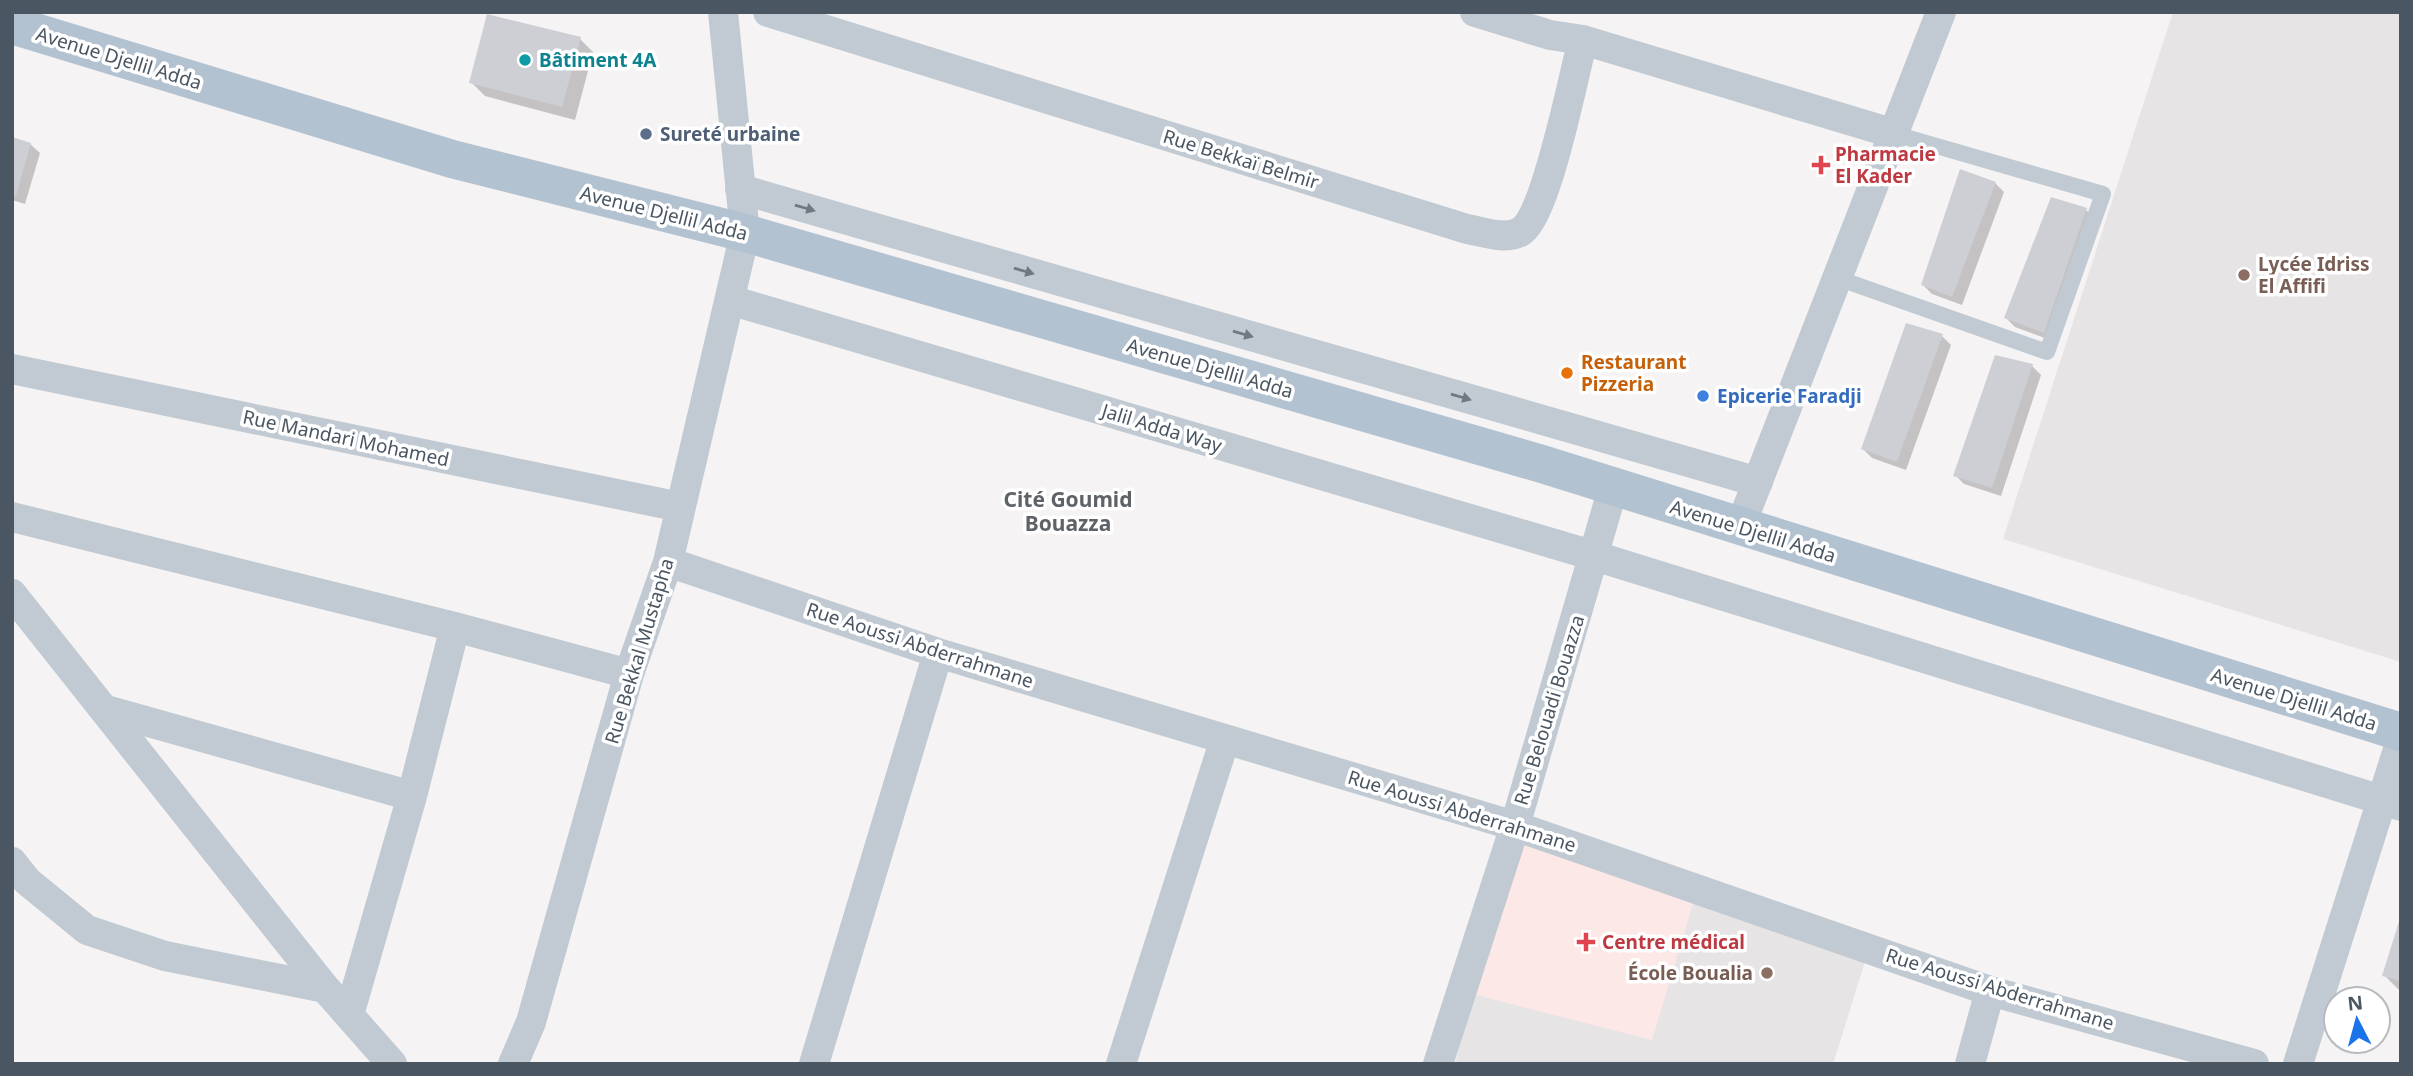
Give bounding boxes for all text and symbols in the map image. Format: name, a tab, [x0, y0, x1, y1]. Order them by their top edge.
street label: Avenue Djellil Adda	[33, 20, 205, 96]
place label: Bâtiment 4A	[539, 47, 657, 73]
marker: Bâtiment 4A	[517, 52, 533, 68]
place label: Sureté urbaine	[660, 121, 800, 147]
street label: Rue Bekkaï Belmir	[1160, 123, 1322, 195]
marker: Sureté urbaine	[638, 126, 654, 142]
place label: Pharmacie El Kader	[1835, 141, 1936, 189]
marker: Pharmacie El Kader	[1813, 157, 1829, 173]
street label: Avenue Djellil Adda	[577, 180, 751, 246]
one-way arrow	[795, 203, 816, 213]
place label: Lycée Idriss El Affifi	[2258, 251, 2370, 299]
one-way arrow	[1014, 266, 1035, 276]
marker: Lycée Idriss El Affifi	[2236, 267, 2252, 283]
one-way arrow	[1232, 329, 1253, 339]
street label: Avenue Djellil Adda	[1124, 332, 1296, 404]
place label: Restaurant Pizzeria	[1581, 349, 1686, 397]
marker: Restaurant Pizzeria	[1559, 365, 1575, 381]
place label: Epicerie Faradji	[1717, 383, 1862, 409]
marker: Epicerie Faradji	[1695, 388, 1711, 404]
one-way arrow	[1451, 392, 1472, 402]
street label: Jalil Adda Way	[1097, 397, 1225, 459]
street label: Rue Mandari Mohamed	[240, 403, 452, 473]
district label: Cité Goumid Bouazza	[1004, 485, 1132, 537]
street label: Avenue Djellil Adda	[1667, 493, 1839, 569]
street label: Rue Bekkal Mustapha	[598, 555, 680, 747]
street label: Rue Aoussi Abderrahmane	[803, 596, 1037, 694]
street label: Rue Belouadi Bouazza	[1508, 612, 1590, 808]
street label: Avenue Djellil Adda	[2208, 661, 2380, 737]
street label: Rue Aoussi Abderrahmane	[1345, 764, 1579, 858]
place label: Centre médical	[1602, 929, 1745, 955]
marker: Centre médical	[1576, 932, 1596, 952]
street label: Rue Aoussi Abderrahmane	[1883, 942, 2117, 1036]
place label: École Boualia	[1628, 960, 1753, 986]
marker: École Boualia	[1759, 965, 1775, 981]
north arrow	[2322, 985, 2392, 1055]
text: N	[2346, 989, 2364, 1017]

